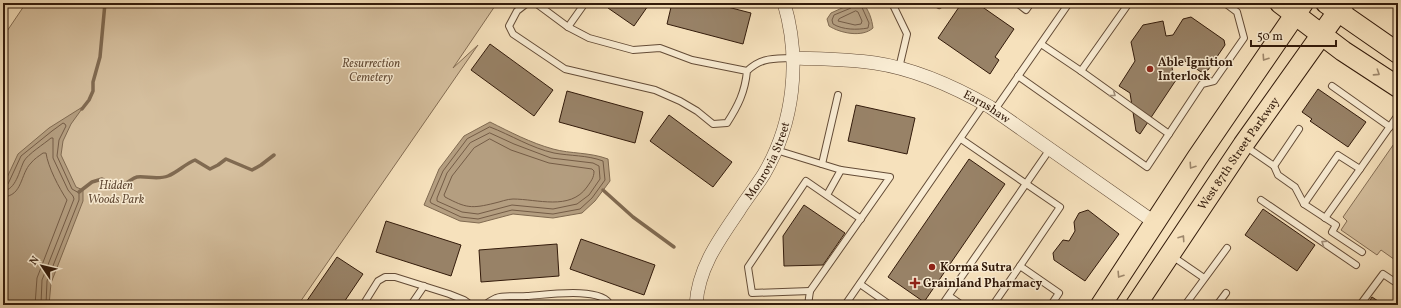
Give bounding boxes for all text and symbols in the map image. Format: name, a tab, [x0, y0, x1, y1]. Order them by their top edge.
scale bar	[1251, 22, 1336, 48]
text: 50 m	[1257, 29, 1283, 45]
one-way arrow	[1262, 54, 1269, 61]
place label: Able Ignition Interlock	[1158, 55, 1233, 85]
park label: Resurrection Cemetery	[342, 56, 400, 86]
marker: Able Ignition Interlock	[1145, 64, 1155, 74]
one-way arrow	[1373, 68, 1380, 76]
street label: Earnshaw	[960, 87, 1014, 128]
one-way arrow	[1109, 89, 1116, 97]
street label: West 87th Street Parkway	[1195, 94, 1284, 214]
street label: Monrovia Street	[742, 120, 794, 203]
one-way arrow	[1189, 162, 1196, 169]
park label: Hidden Woods Park	[88, 178, 145, 208]
one-way arrow	[1177, 235, 1185, 242]
one-way arrow	[1322, 241, 1329, 248]
north arrow	[22, 246, 62, 286]
text: N	[27, 254, 43, 269]
place label: Korma Sutra	[940, 260, 1013, 276]
marker: Korma Sutra	[927, 262, 937, 272]
one-way arrow	[1118, 270, 1125, 277]
place label: Grainland Pharmacy	[923, 276, 1043, 292]
marker: Grainland Pharmacy	[910, 278, 920, 288]

